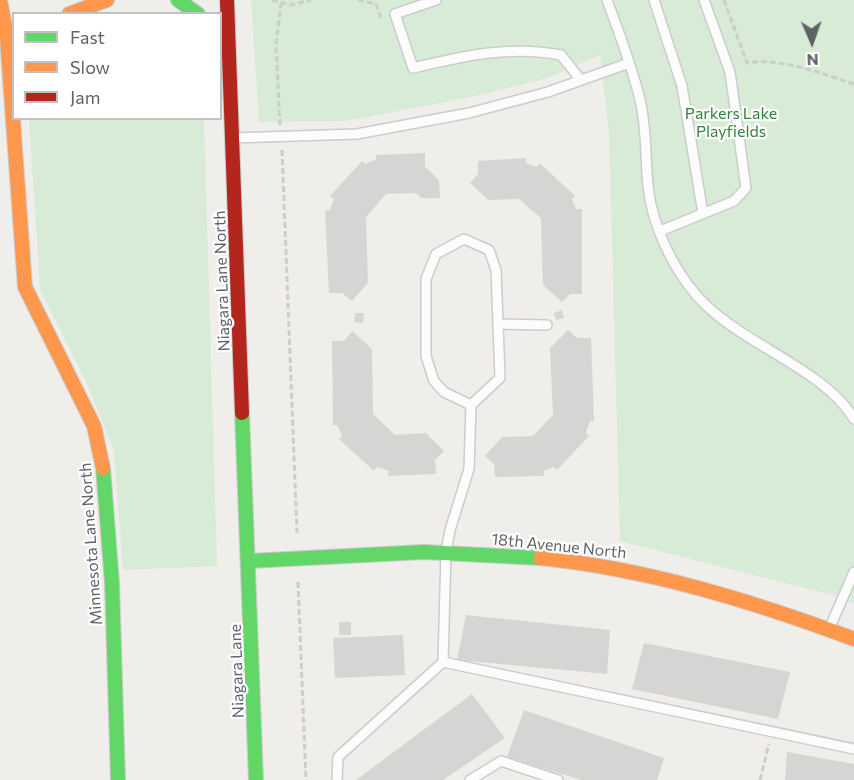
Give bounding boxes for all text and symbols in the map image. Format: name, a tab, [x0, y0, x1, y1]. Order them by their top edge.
legend	[12, 12, 222, 120]
north arrow	[782, 12, 842, 72]
text: Fast	[70, 26, 105, 48]
text: N	[806, 51, 819, 70]
text: Slow	[70, 56, 110, 78]
text: Jam	[70, 86, 100, 108]
park label: Parkers Lake Playfields	[685, 104, 777, 142]
street label: Niagara Lane North	[210, 210, 234, 352]
street label: Minnesota Lane North	[76, 462, 106, 626]
street label: 18th Avenue North	[491, 529, 627, 563]
street label: Niagara Lane	[226, 624, 248, 718]

